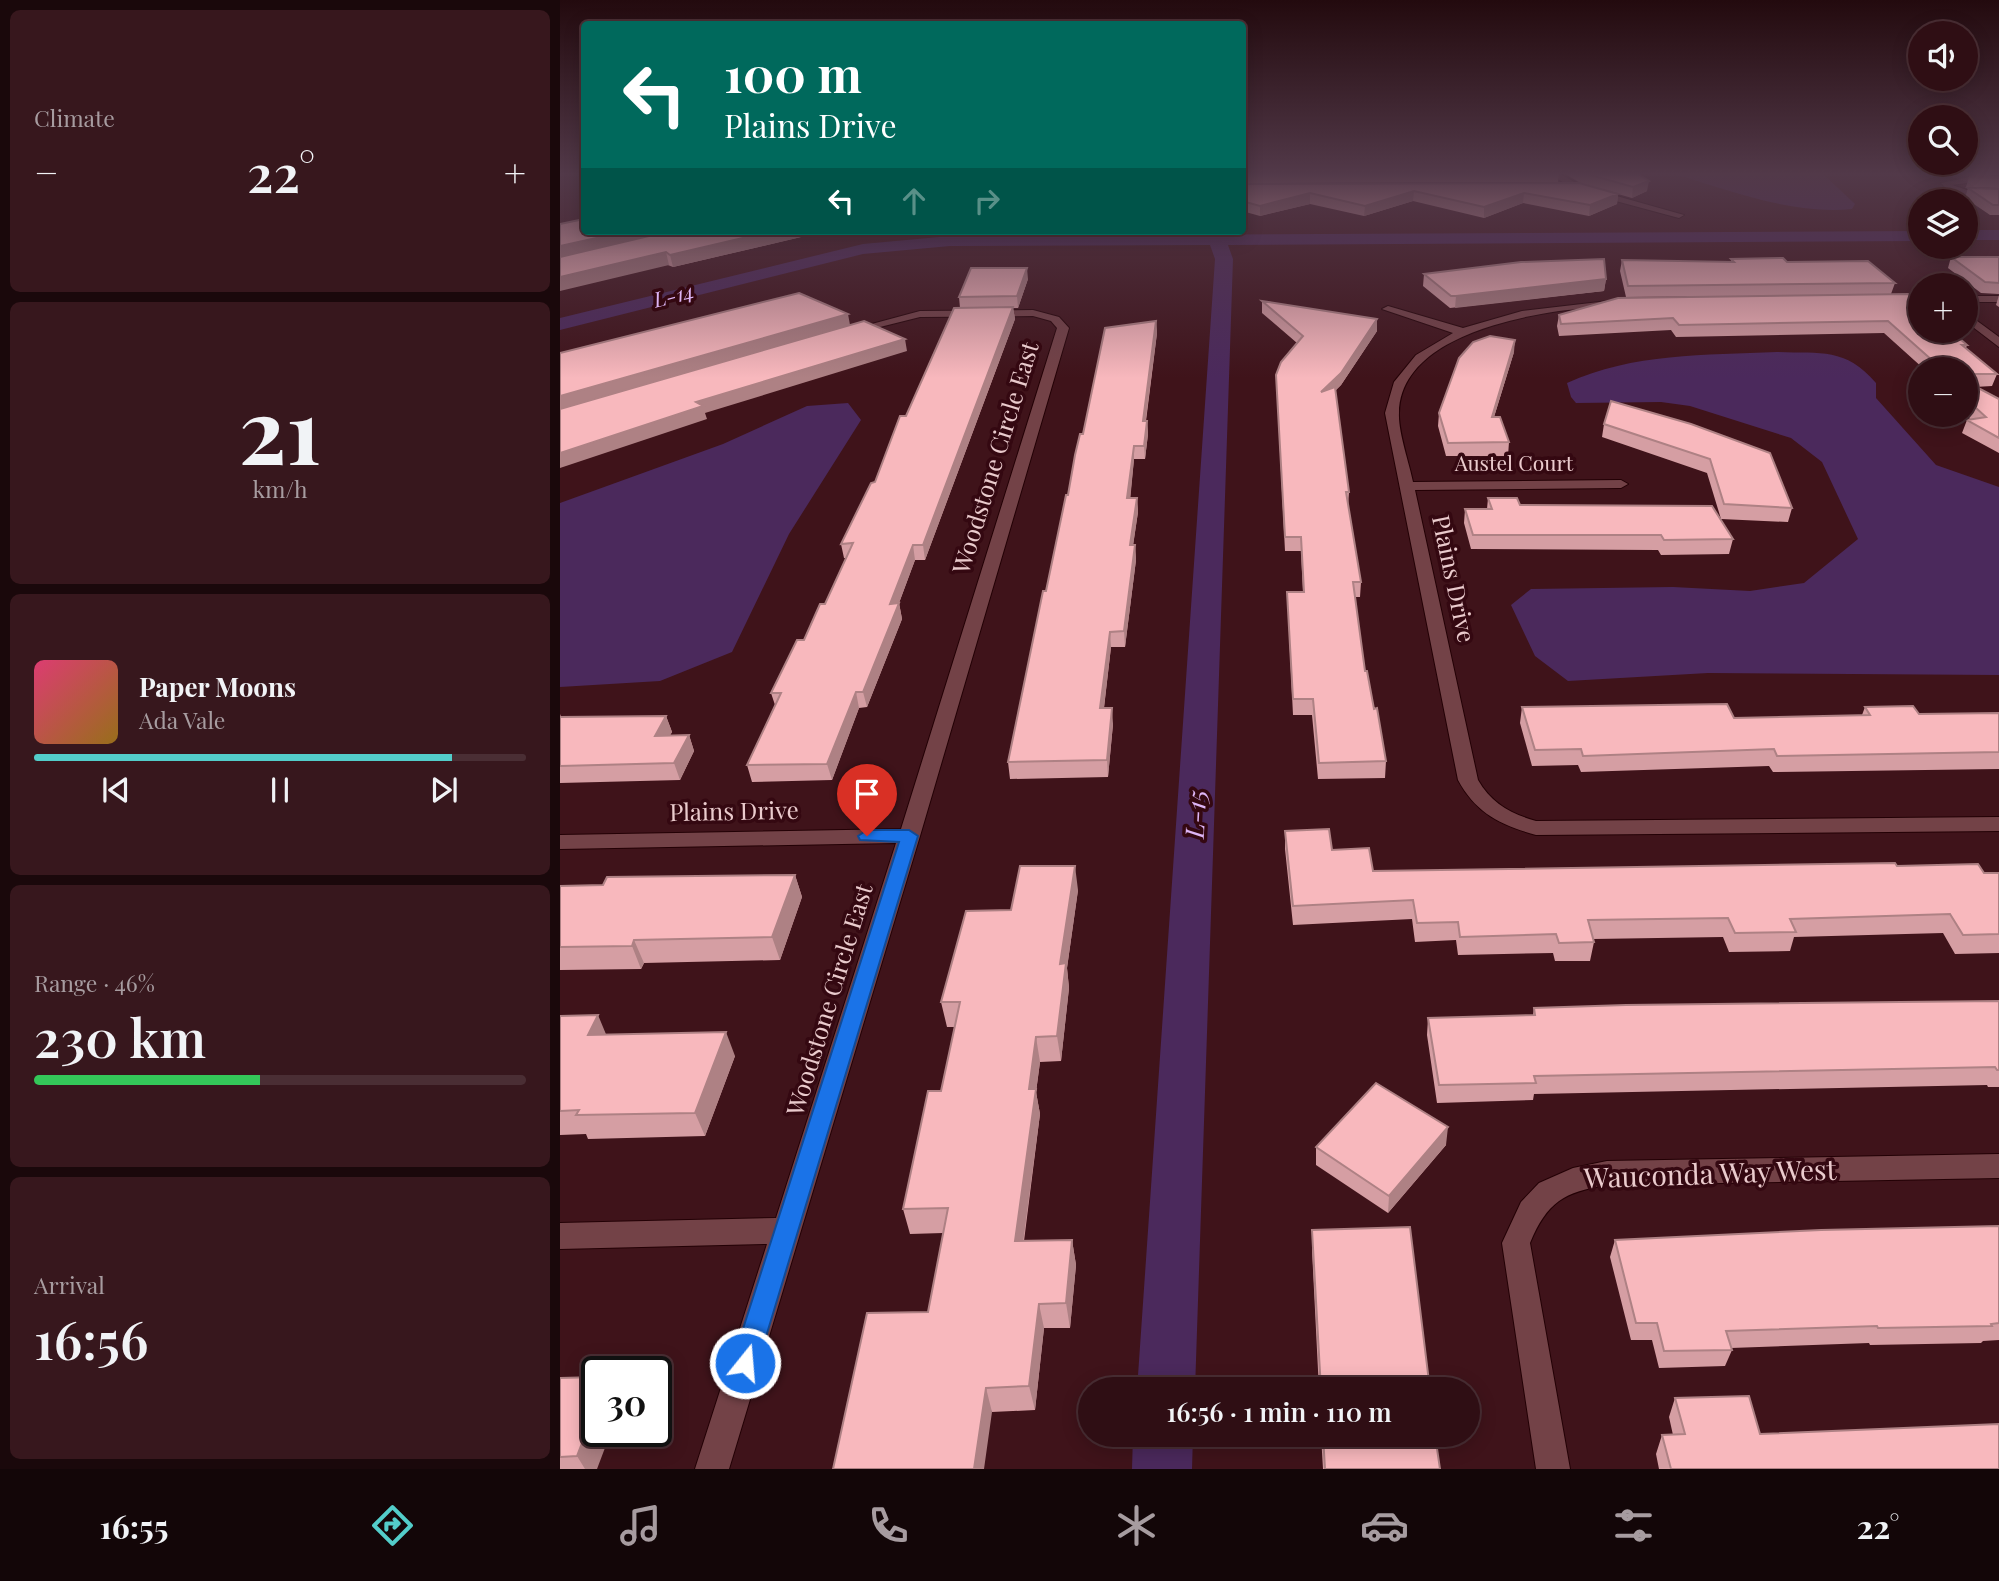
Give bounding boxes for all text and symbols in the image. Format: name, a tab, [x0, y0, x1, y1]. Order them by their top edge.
map controls	[1908, 21, 1978, 427]
button: sound	[1908, 21, 1978, 91]
text: 100 m	[724, 40, 862, 105]
icon: left	[609, 49, 700, 140]
text: Climate	[34, 102, 115, 133]
text: Plains Drive	[724, 103, 897, 146]
button: search	[1908, 105, 1978, 175]
text: 22°	[247, 137, 315, 206]
text: −	[34, 146, 59, 197]
text: +	[504, 146, 526, 197]
icon: left	[822, 182, 860, 220]
icon: ahead	[895, 182, 933, 220]
icon: right	[968, 182, 1006, 220]
button: layers	[1908, 189, 1978, 259]
button: +	[1908, 273, 1978, 343]
water label: L-14	[649, 276, 697, 313]
street label: Woodstone Circle East	[943, 337, 1045, 578]
button: −	[1908, 357, 1978, 427]
text: 21	[239, 367, 321, 488]
street label: Austel Court	[1454, 448, 1574, 476]
text: km/h	[252, 473, 308, 504]
street label: Plains Drive	[1426, 512, 1484, 645]
text: Paper Moons	[139, 669, 296, 704]
text: Ada Vale	[139, 704, 226, 735]
pin	[837, 764, 897, 836]
icon: previous	[97, 771, 135, 809]
icon: pause	[261, 771, 299, 809]
icon: next	[425, 771, 463, 809]
icon: arrive	[848, 775, 886, 813]
water label: L-15	[1176, 789, 1213, 840]
street label: Plains Drive	[669, 793, 799, 827]
street label: Woodstone Circle East	[777, 879, 879, 1120]
text: Range · 46%	[34, 967, 155, 998]
text: 230 km	[34, 1002, 206, 1071]
street label: Wauconda Way West	[1582, 1150, 1838, 1195]
text: Arrival	[34, 1269, 105, 1300]
text: 16:56	[34, 1304, 148, 1373]
position arrow	[708, 1326, 782, 1400]
speed limit sign: 30	[581, 1356, 672, 1447]
text: 16:56 · 1 min · 110 m	[1166, 1394, 1392, 1429]
icon: directions	[368, 1501, 417, 1550]
icon: music	[616, 1501, 665, 1550]
icon: phone	[864, 1501, 913, 1550]
icon: climate	[1112, 1501, 1161, 1550]
icon: car	[1360, 1501, 1409, 1550]
icon: filters	[1609, 1501, 1658, 1550]
text: 16:55	[100, 1504, 168, 1547]
text: 22°	[1857, 1504, 1899, 1547]

